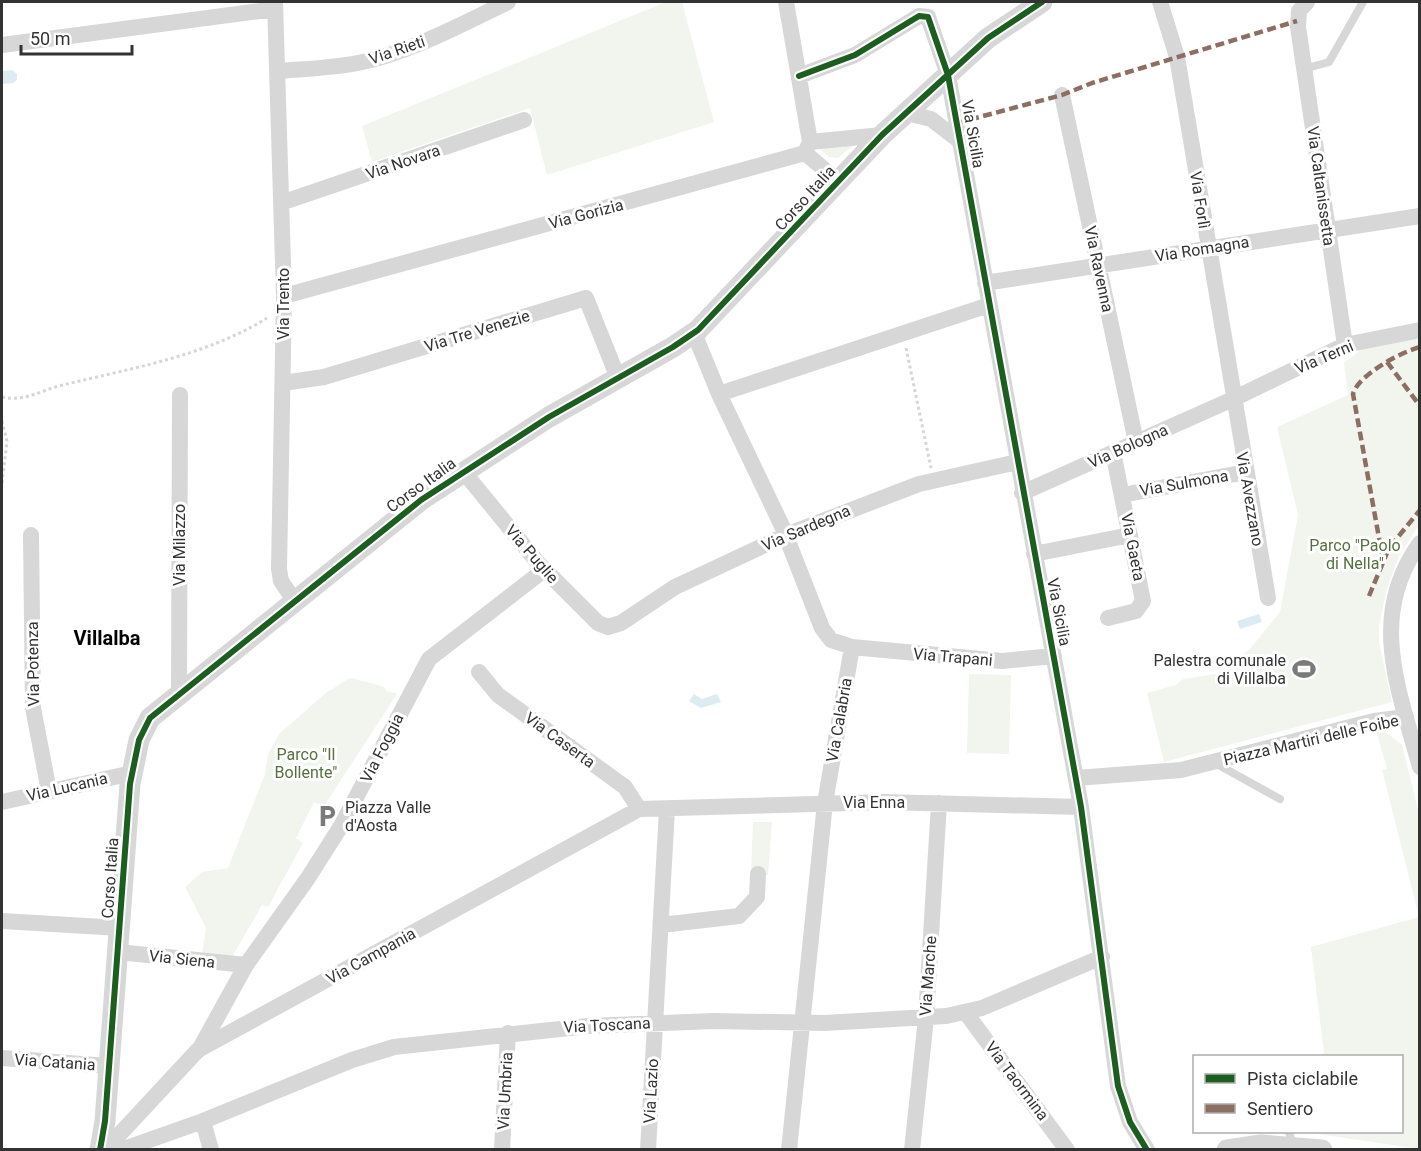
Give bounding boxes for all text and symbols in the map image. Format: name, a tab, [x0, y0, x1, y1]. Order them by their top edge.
scale bar	[21, 18, 132, 56]
text: 50 m	[30, 28, 70, 49]
street label: Via Rieti	[366, 32, 428, 68]
street label: Via Sicilia	[958, 98, 988, 170]
street label: Via Caltanissetta	[1303, 125, 1339, 247]
street label: Via Novara	[363, 140, 443, 184]
street label: Corso Italia	[771, 162, 839, 234]
street label: Via Forlì	[1186, 170, 1214, 230]
street label: Via Gorizia	[547, 195, 625, 233]
street label: Via Ravenna	[1081, 224, 1117, 314]
street label: Via Romagna	[1154, 232, 1250, 266]
street label: Via Trento	[274, 268, 293, 340]
street label: Via Tre Venezie	[422, 306, 532, 356]
street label: Via Terni	[1292, 336, 1356, 378]
street label: Via Bologna	[1085, 420, 1171, 472]
street label: Via Avezzano	[1232, 450, 1268, 548]
street label: Corso Italia	[383, 453, 459, 517]
street label: Via Sulmona	[1138, 466, 1230, 500]
street label: Via Sardegna	[759, 501, 853, 555]
street label: Via Milazzo	[170, 504, 189, 586]
street label: Via Gaeta	[1117, 511, 1149, 583]
street label: Via Puglie	[502, 521, 562, 587]
park label: Parco "Paolo di Nella"	[1309, 536, 1401, 573]
street label: Via Sicilia	[1043, 576, 1075, 648]
street label: Via Potenza	[23, 621, 43, 707]
district label: Villalba	[74, 626, 141, 650]
street label: Via Trapani	[913, 644, 993, 670]
place label: Palestra comunale di Villalba	[1153, 651, 1286, 688]
sports icon: Palestra comunale di Villalba	[1291, 656, 1317, 682]
street label: Via Calabria	[822, 676, 856, 764]
street label: Via Caserta	[521, 708, 599, 772]
street label: Via Foggia	[356, 710, 408, 786]
street label: Piazza Martiri delle Foibe	[1222, 711, 1400, 769]
park label: Parco "Il Bollente"	[275, 745, 337, 782]
street label: Via Lucania	[25, 768, 109, 806]
street label: Via Enna	[843, 793, 905, 812]
place label: Piazza Valle d'Aosta	[345, 798, 431, 835]
parking icon: Piazza Valle d'Aosta	[314, 803, 340, 829]
street label: Corso Italia	[98, 837, 122, 919]
street label: Via Campania	[323, 924, 419, 988]
street label: Via Marche	[916, 935, 940, 1017]
street label: Via Siena	[148, 946, 216, 972]
street label: Via Toscana	[563, 1013, 651, 1037]
street label: Via Taormina	[981, 1038, 1053, 1124]
street label: Via Catania	[14, 1050, 96, 1074]
street label: Via Umbria	[493, 1051, 517, 1131]
legend	[1193, 1055, 1403, 1133]
street label: Via Lazio	[640, 1058, 662, 1124]
text: Pista ciclabile	[1247, 1068, 1358, 1089]
text: Sentiero	[1247, 1098, 1313, 1119]

